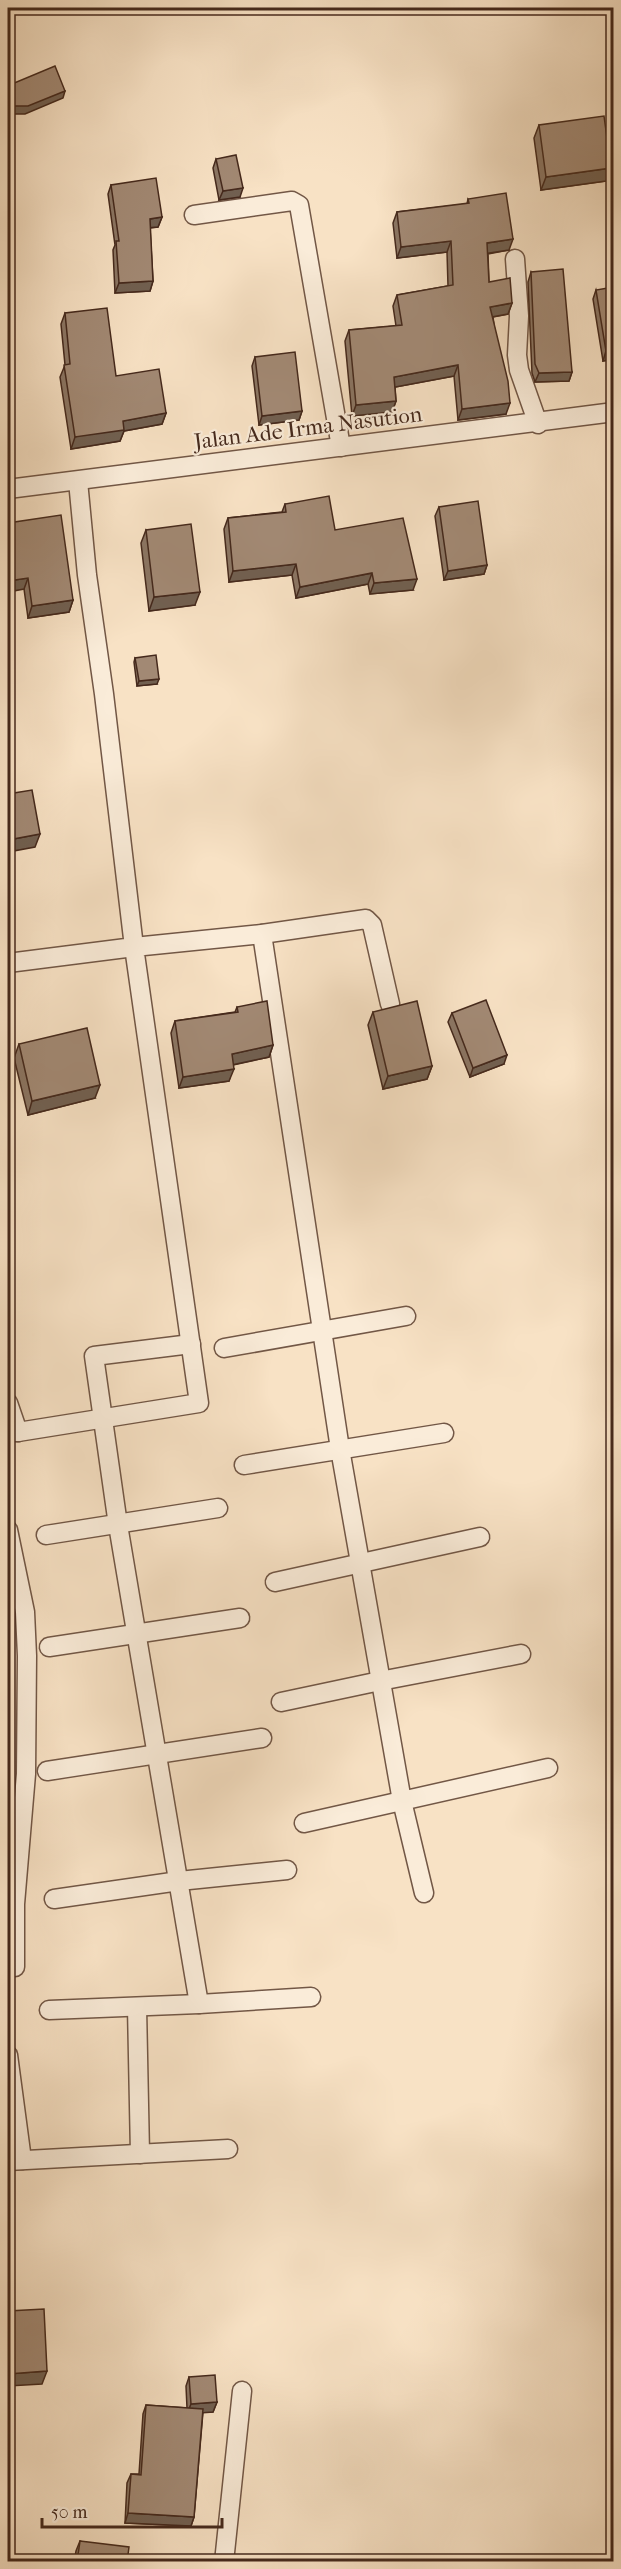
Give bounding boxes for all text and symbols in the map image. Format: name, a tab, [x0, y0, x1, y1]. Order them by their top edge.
street label: Jalan Ade Irma Nasution	[191, 401, 424, 455]
scale bar	[42, 2491, 222, 2529]
text: 50 m	[51, 2502, 88, 2523]

